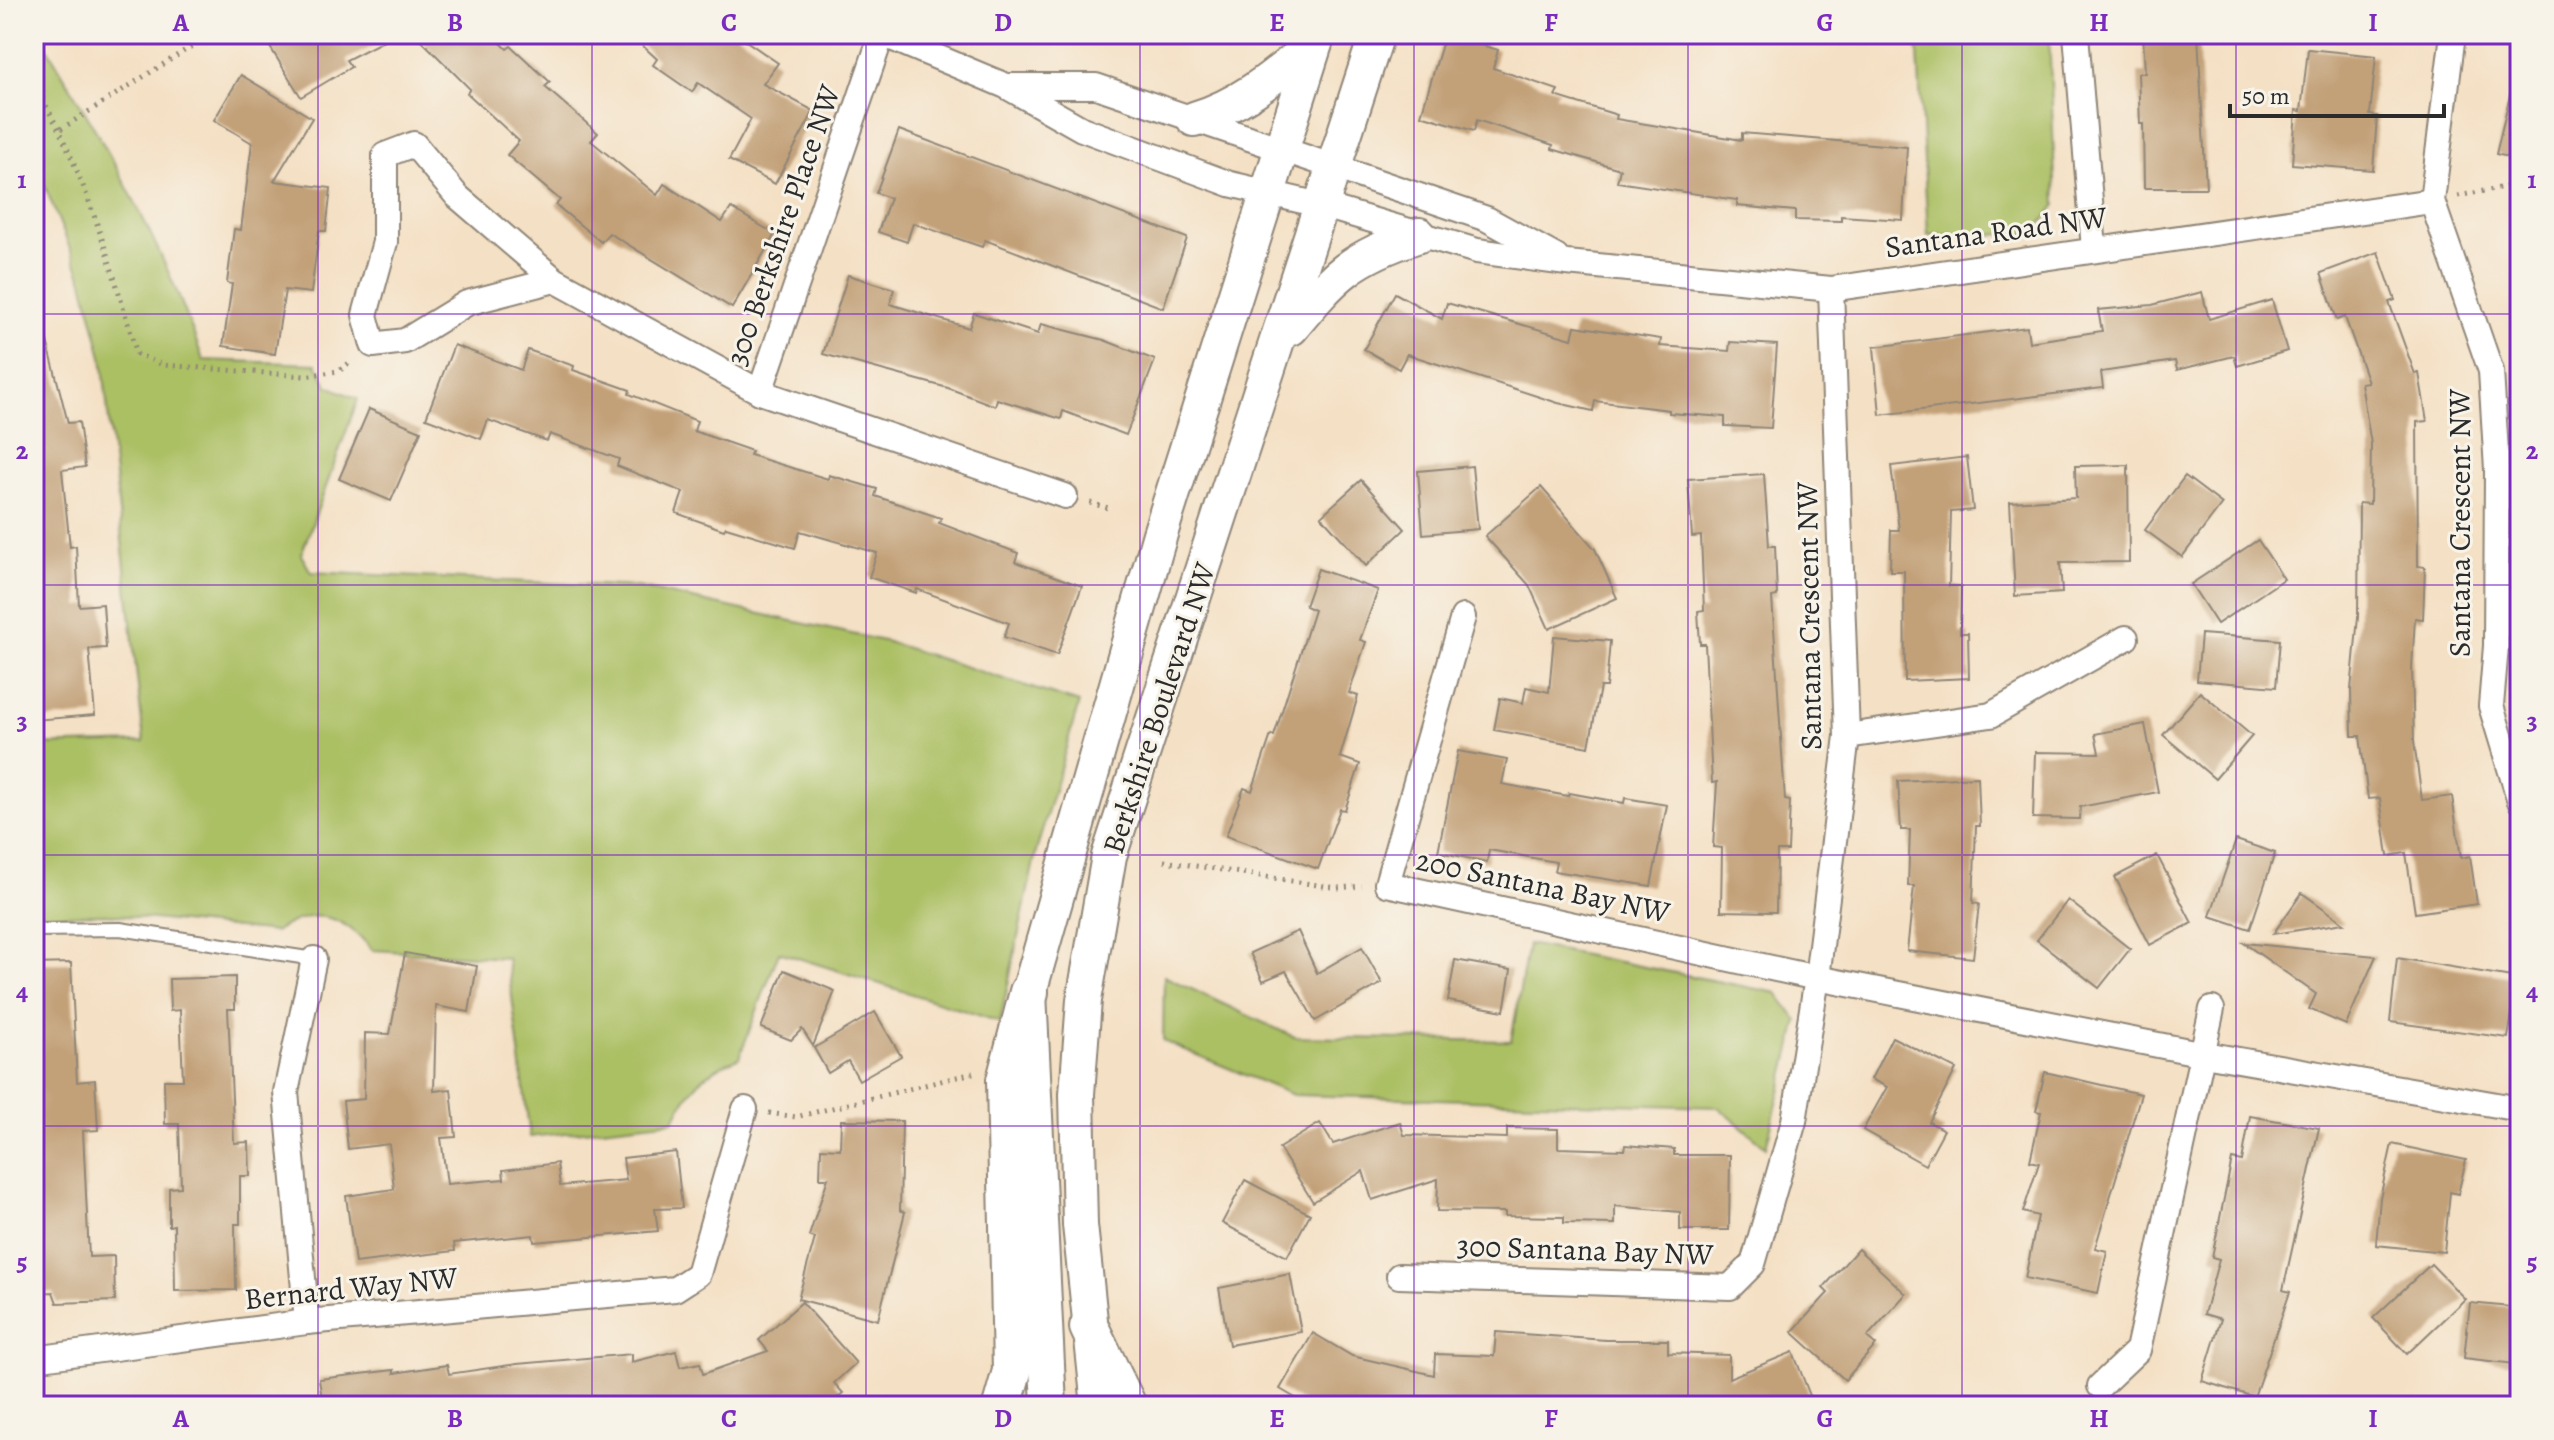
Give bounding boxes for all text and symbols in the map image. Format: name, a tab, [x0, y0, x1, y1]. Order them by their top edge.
text: A	[172, 5, 190, 40]
text: B	[447, 5, 463, 40]
text: C	[721, 5, 737, 40]
text: D	[994, 5, 1012, 40]
text: E	[1269, 5, 1285, 40]
text: F	[1544, 5, 1558, 40]
text: G	[1816, 5, 1834, 40]
text: H	[2089, 5, 2109, 40]
text: I	[2368, 5, 2378, 40]
scale bar	[2230, 68, 2444, 118]
street label: 300 Berkshire Place NW	[716, 79, 850, 370]
text: 50 m	[2242, 80, 2290, 112]
text: 1	[17, 162, 27, 197]
text: 1	[2527, 162, 2537, 197]
street label: Santana Road NW	[1882, 197, 2110, 267]
street label: Santana Crescent NW	[2440, 389, 2480, 657]
text: 2	[16, 433, 29, 468]
text: 2	[2526, 433, 2539, 468]
street label: Santana Crescent NW	[1787, 481, 1831, 751]
street label: Berkshire Boulevard NW	[1093, 557, 1225, 859]
text: 3	[16, 703, 28, 738]
text: 3	[2526, 703, 2538, 738]
street label: 200 Santana Bay NW	[1413, 840, 1674, 932]
text: 4	[16, 974, 28, 1009]
text: 4	[2526, 974, 2538, 1009]
street label: 300 Santana Bay NW	[1456, 1226, 1714, 1274]
text: 5	[16, 1244, 28, 1279]
text: 5	[2526, 1244, 2538, 1279]
street label: Bernard Way NW	[242, 1257, 460, 1319]
text: A	[172, 1401, 190, 1436]
text: B	[447, 1401, 463, 1436]
text: C	[721, 1401, 737, 1436]
text: D	[994, 1401, 1012, 1436]
text: E	[1269, 1401, 1285, 1436]
text: F	[1544, 1401, 1558, 1436]
text: G	[1816, 1401, 1834, 1436]
text: H	[2089, 1401, 2109, 1436]
text: I	[2368, 1401, 2378, 1436]

